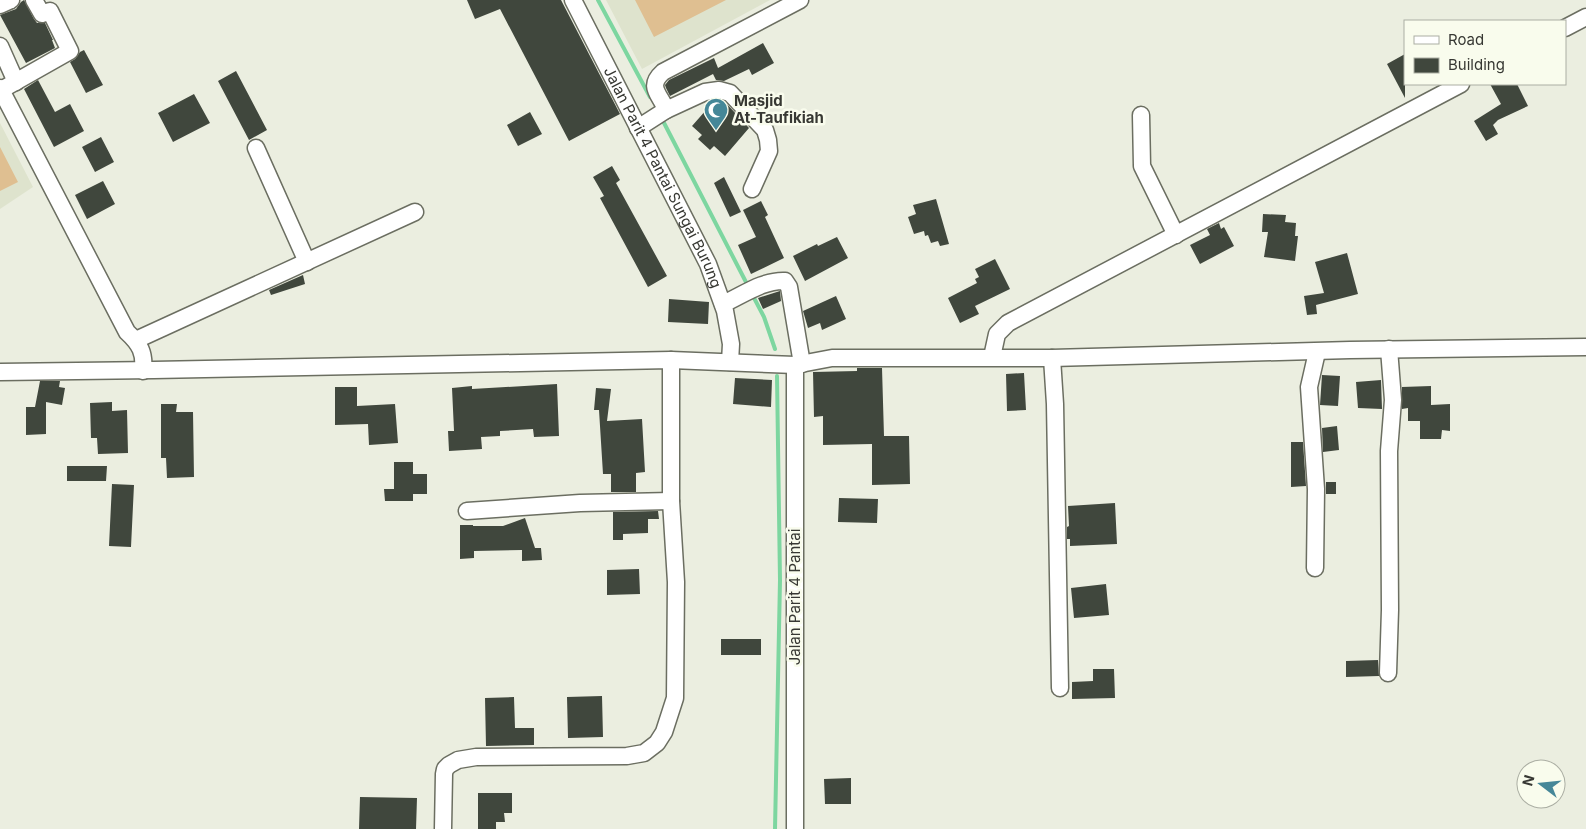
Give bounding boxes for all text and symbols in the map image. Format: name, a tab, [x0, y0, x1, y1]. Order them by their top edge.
legend	[1404, 20, 1566, 85]
text: Road	[1448, 30, 1484, 49]
text: Building	[1448, 55, 1505, 74]
street label: Jalan Parit 4 Pantai Sungai Burung	[600, 63, 726, 291]
place label: Masjid At-Taufikiah	[734, 91, 824, 127]
mosque icon: Masjid At-Taufikiah	[703, 97, 729, 131]
street label: Jalan Parit 4 Pantai	[785, 529, 804, 665]
north arrow	[1516, 759, 1566, 809]
text: N	[1518, 773, 1538, 788]

